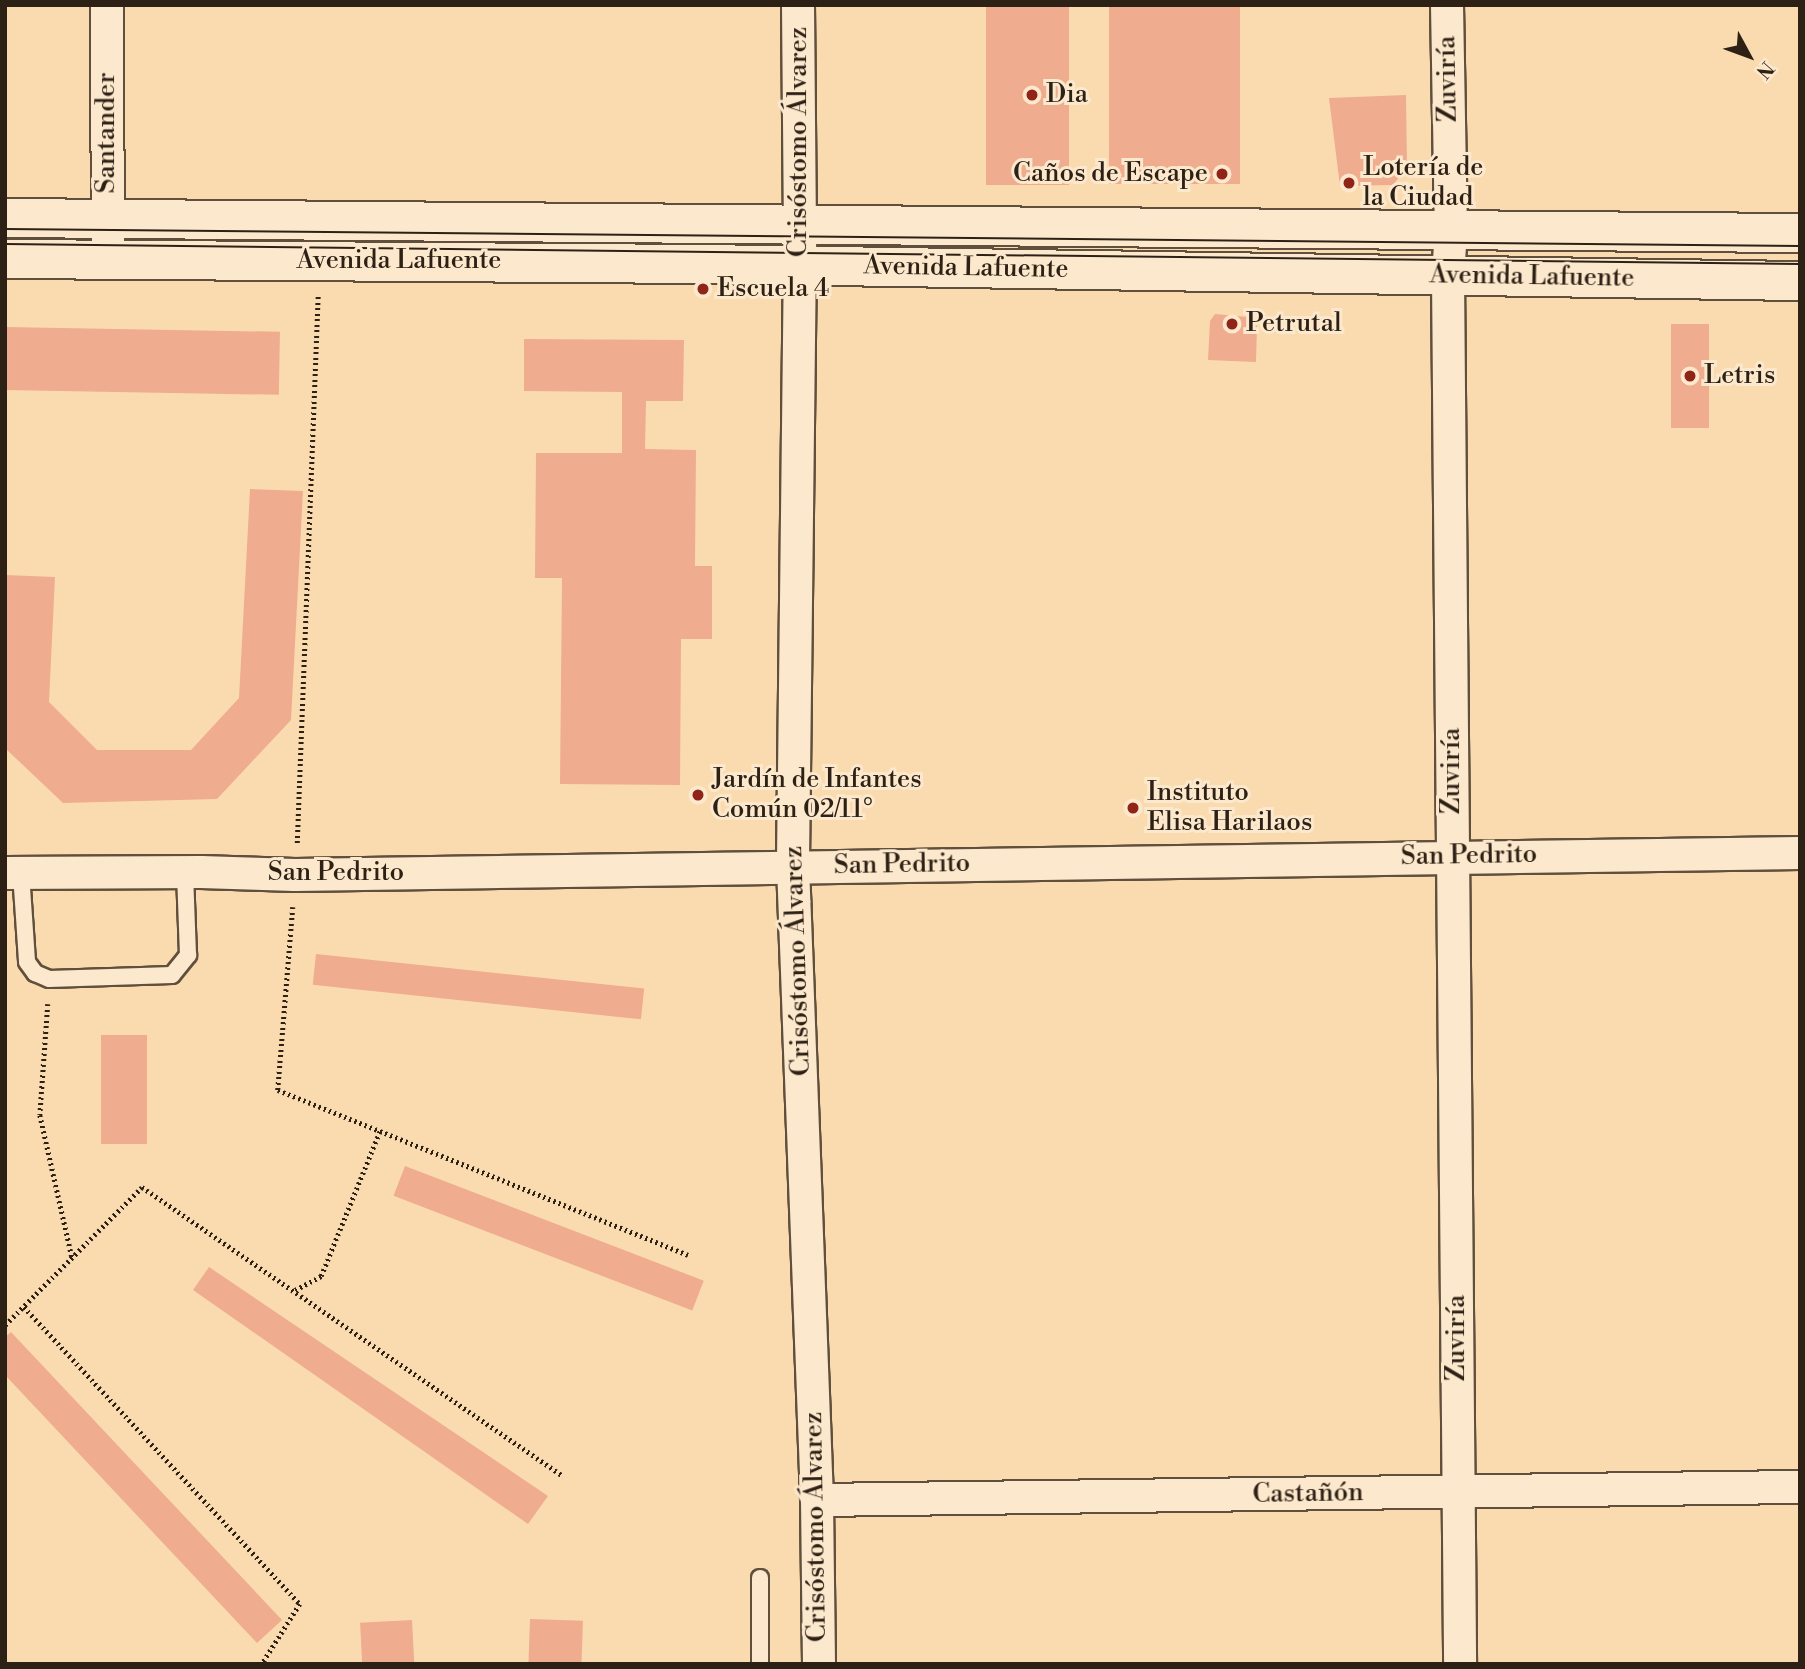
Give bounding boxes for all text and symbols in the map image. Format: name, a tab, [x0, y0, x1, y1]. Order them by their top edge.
north arrow	[1714, 21, 1784, 91]
street label: Crisóstomo Álvarez	[783, 27, 815, 257]
street label: Zuviría	[1432, 35, 1464, 123]
text: N	[1751, 56, 1779, 83]
street label: Santander	[91, 73, 123, 193]
place label: Dia	[1046, 79, 1088, 111]
marker: Dia	[1024, 87, 1040, 103]
place label: Lotería de la Ciudad	[1363, 152, 1483, 214]
place label: Caños de Escape	[1013, 158, 1208, 190]
marker: Caños de Escape	[1214, 166, 1230, 182]
marker: Lotería de la Ciudad	[1341, 175, 1357, 191]
street label: Avenida Lafuente	[297, 245, 501, 277]
street label: Avenida Lafuente	[863, 251, 1069, 285]
street label: Avenida Lafuente	[1429, 260, 1635, 294]
place label: Escuela 4	[717, 273, 829, 305]
marker: Escuela 4	[695, 281, 711, 297]
place label: Petrutal	[1246, 308, 1342, 340]
marker: Petrutal	[1224, 316, 1240, 332]
place label: Letris	[1704, 360, 1775, 392]
marker: Letris	[1682, 368, 1698, 384]
street label: Zuviría	[1436, 728, 1468, 814]
place label: Jardín de Infantes Común 02/11°	[712, 764, 922, 826]
place label: Instituto Elisa Harilaos	[1147, 777, 1312, 838]
marker: Jardín de Infantes Común 02/11°	[690, 787, 706, 803]
marker: Instituto Elisa Harilaos	[1125, 800, 1141, 816]
street label: San Pedrito	[1401, 839, 1537, 873]
street label: Crisóstomo Álvarez	[778, 845, 818, 1077]
street label: San Pedrito	[834, 848, 970, 882]
street label: San Pedrito	[268, 857, 404, 889]
street label: Zuviría	[1441, 1295, 1473, 1381]
street label: Crisóstomo Álvarez	[798, 1412, 834, 1642]
street label: Castañón	[1252, 1477, 1364, 1511]

